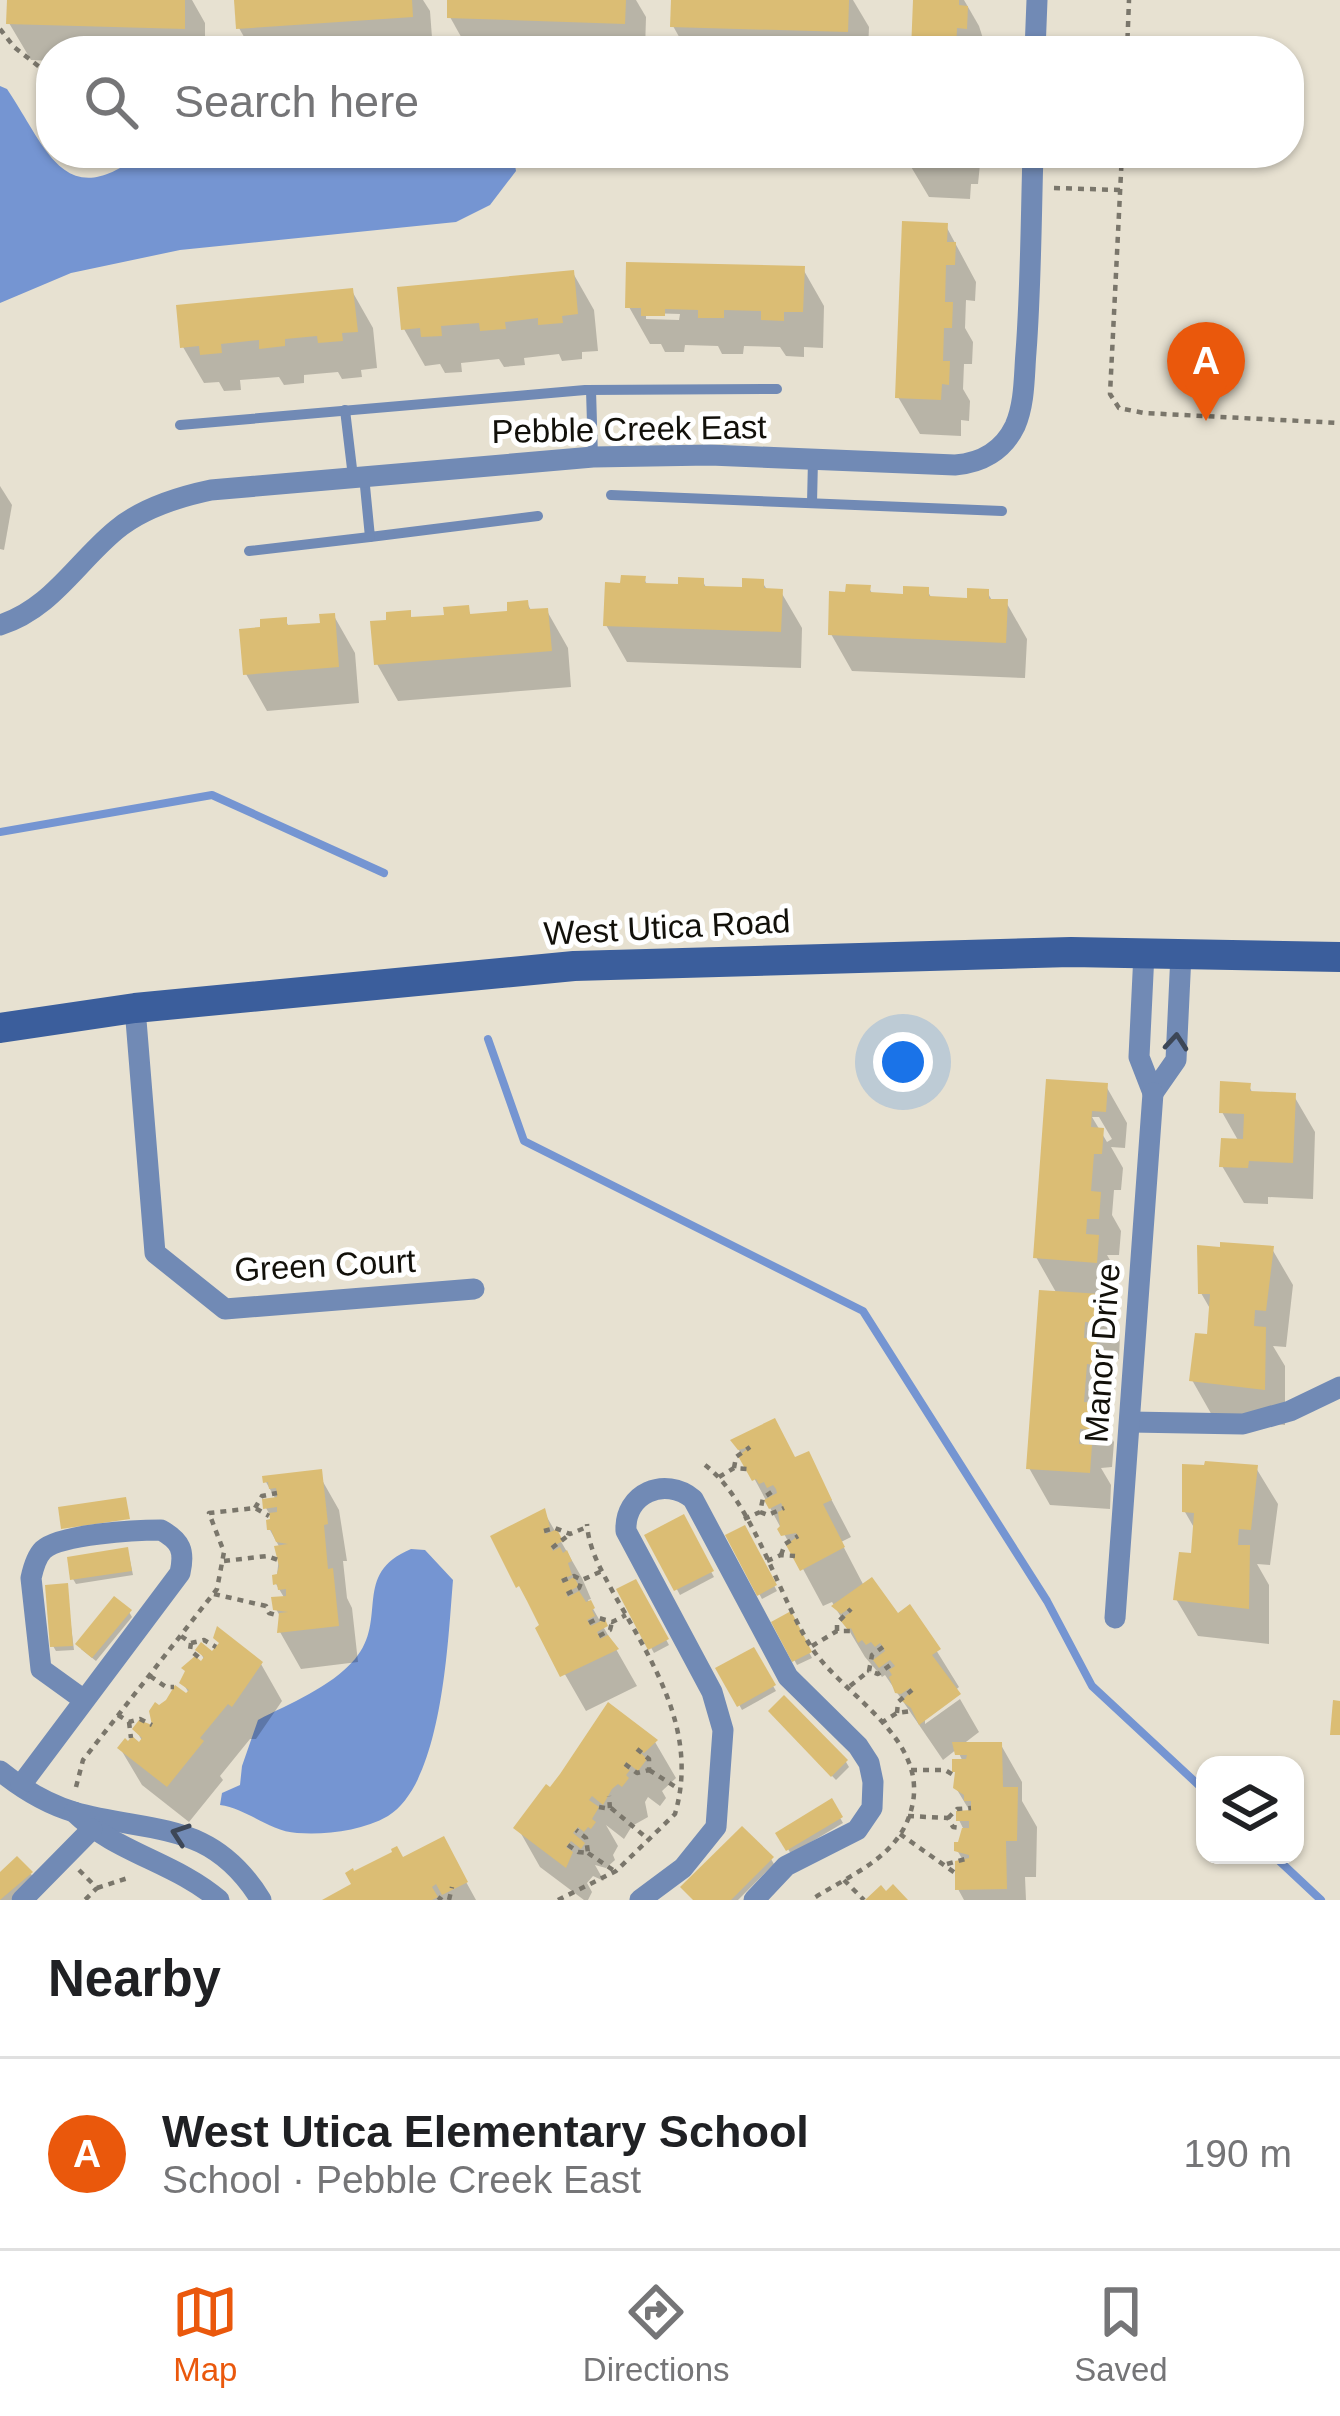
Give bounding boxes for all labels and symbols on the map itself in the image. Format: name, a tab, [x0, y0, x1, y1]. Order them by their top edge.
pin: A	[1167, 322, 1245, 421]
street label: Pebble Creek East	[491, 408, 767, 450]
street label: West Utica Road	[543, 902, 791, 952]
your location	[873, 1032, 933, 1092]
one-way arrow	[1163, 1032, 1188, 1051]
street label: Green Court	[233, 1242, 417, 1288]
street label: Manor Drive	[1077, 1262, 1127, 1444]
one-way arrow	[170, 1823, 191, 1848]

